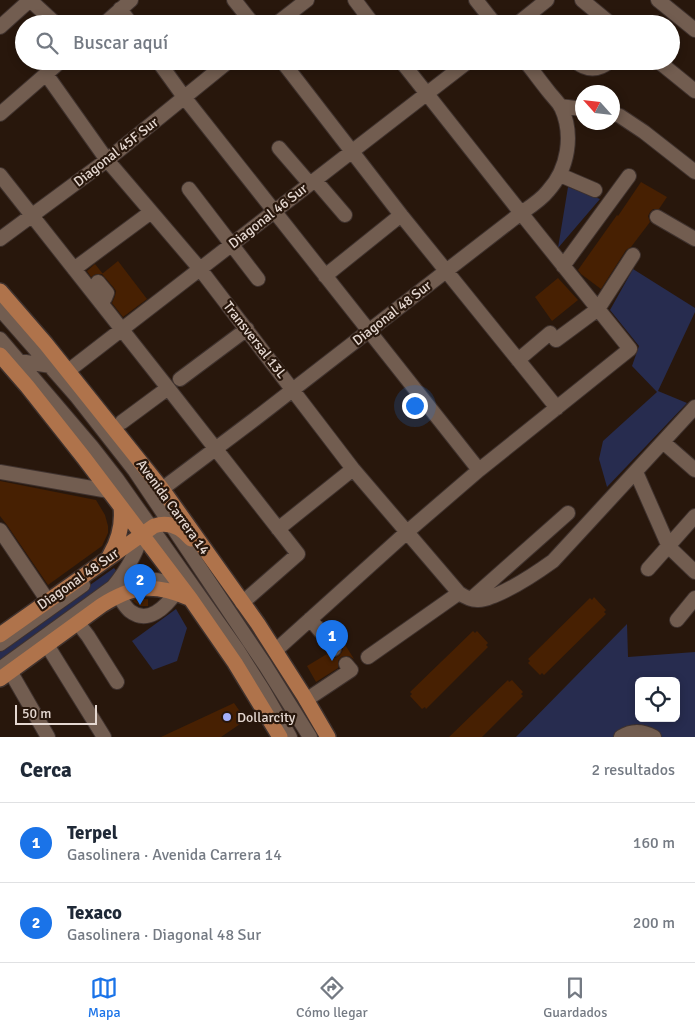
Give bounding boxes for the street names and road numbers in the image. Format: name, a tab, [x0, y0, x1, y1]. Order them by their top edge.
street label: Diagonal 45F Sur	[70, 113, 162, 190]
street label: Diagonal 46 Sur	[225, 179, 311, 252]
street label: Diagonal 48 Sur	[349, 276, 435, 349]
street label: Transversal 13L	[220, 298, 290, 382]
street label: Avenida Carrera 14	[133, 456, 213, 558]
street label: Diagonal 48 Sur	[34, 544, 123, 613]

